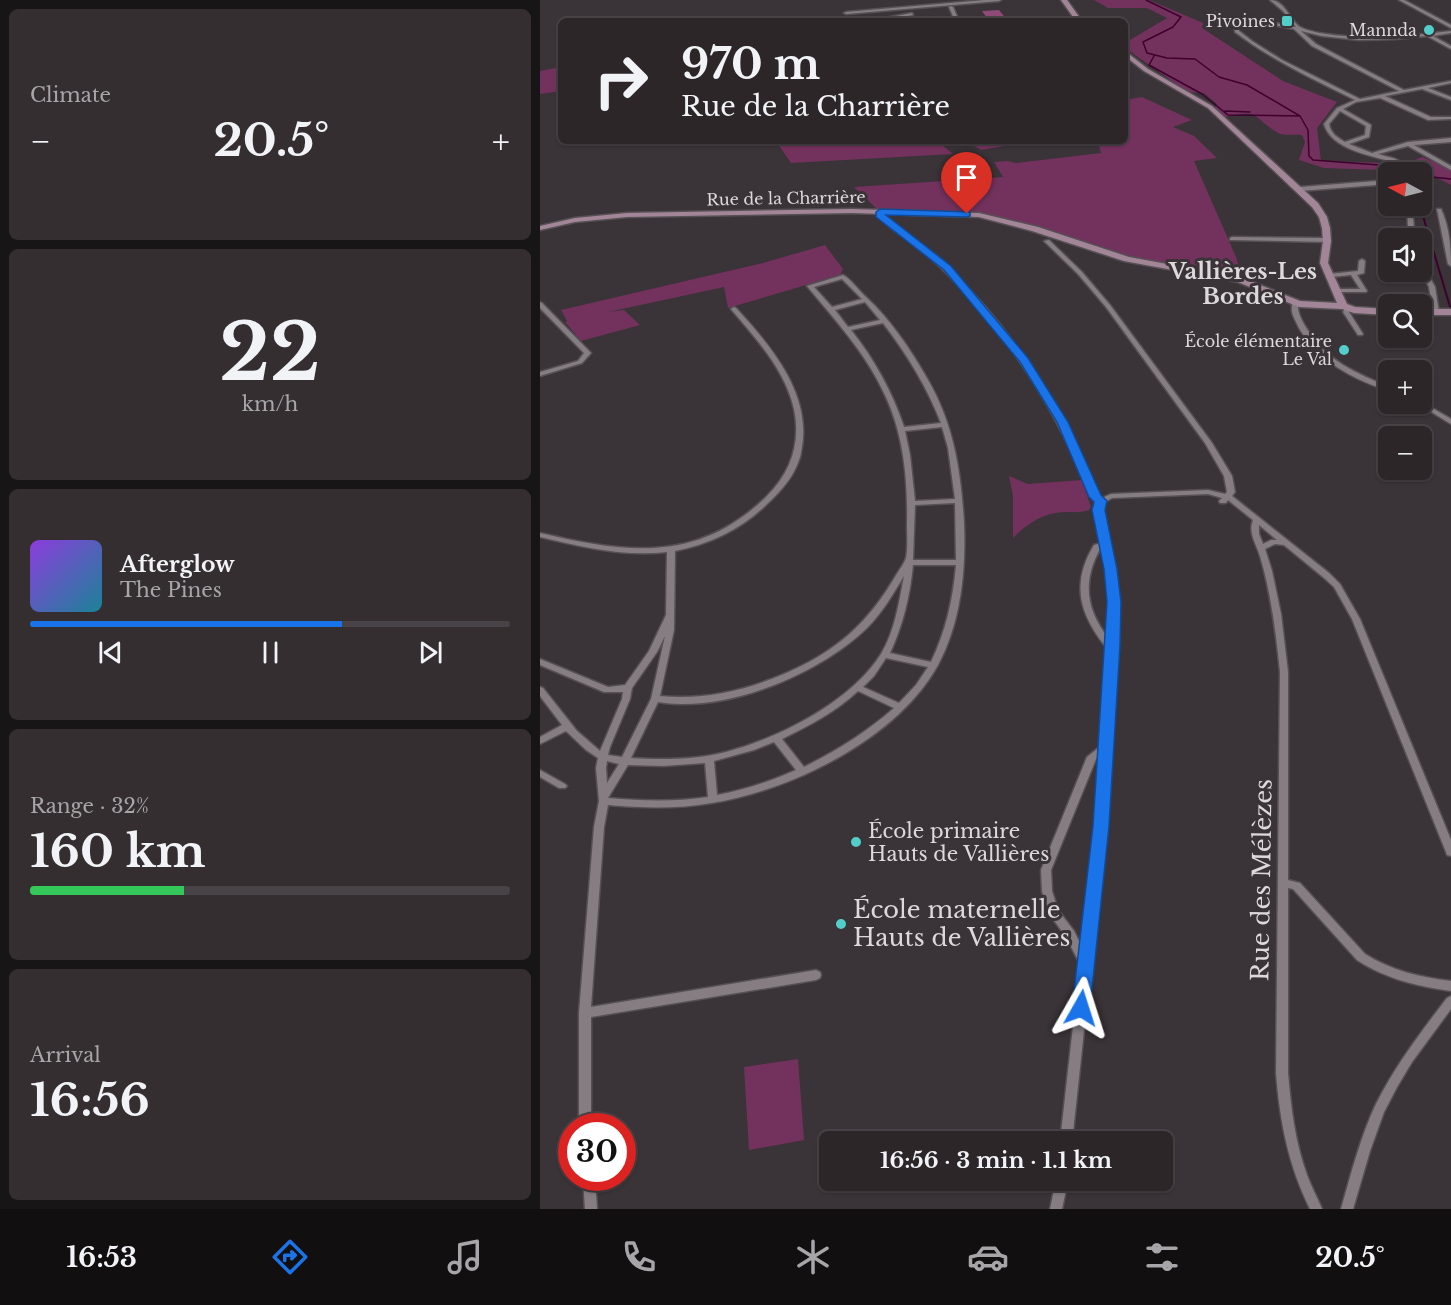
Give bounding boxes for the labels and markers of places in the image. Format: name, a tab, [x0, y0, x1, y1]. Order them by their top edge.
place label: Pivoines	[1206, 11, 1275, 31]
marker: Pivoines	[1280, 14, 1294, 28]
place label: Mannda	[1349, 20, 1417, 40]
marker: Mannda	[1422, 23, 1436, 37]
pin	[941, 152, 992, 214]
place label: École élémentaire Le Val	[1184, 331, 1332, 369]
marker: École élémentaire Le Val	[1337, 343, 1351, 357]
place label: École primaire Hauts de Vallières	[868, 818, 1049, 866]
marker: École primaire Hauts de Vallières	[849, 835, 863, 849]
place label: École maternelle Hauts de Vallières	[853, 895, 1071, 952]
marker: École maternelle Hauts de Vallières	[834, 917, 848, 931]

